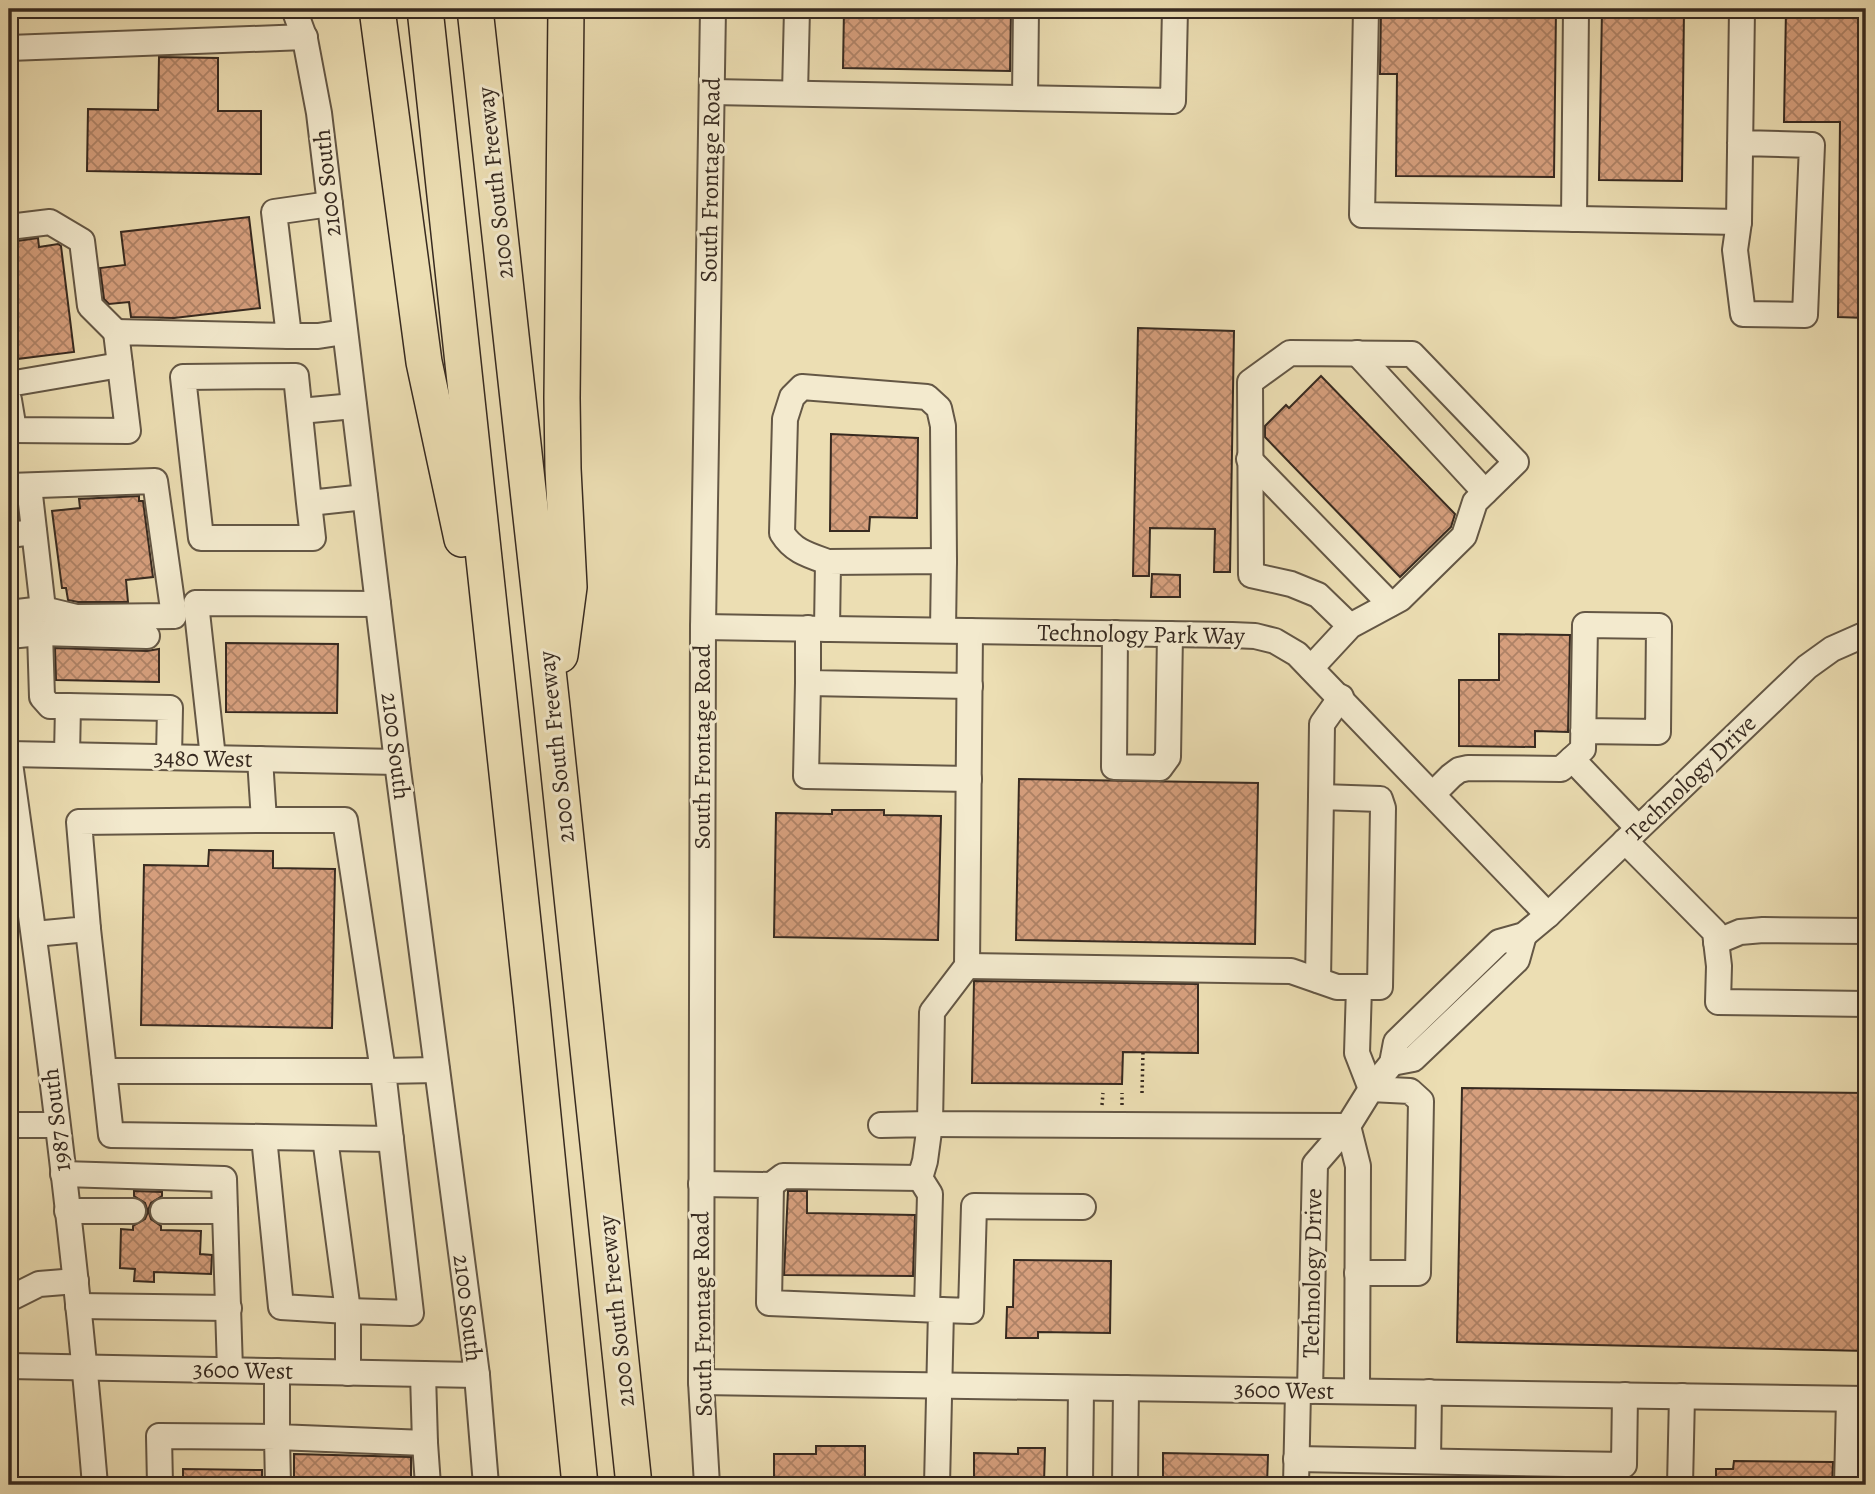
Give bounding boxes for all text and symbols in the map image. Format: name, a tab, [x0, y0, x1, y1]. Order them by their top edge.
street label: South Frontage Road	[692, 77, 728, 283]
street label: 2100 South Freeway	[469, 85, 521, 281]
street label: 2100 South	[305, 128, 349, 238]
street label: Technology Park Way	[1037, 616, 1245, 652]
street label: South Frontage Road	[686, 644, 718, 850]
street label: 2100 South Freeway	[530, 649, 582, 845]
street label: 2100 South	[374, 691, 418, 802]
street label: Technology Drive	[1619, 708, 1763, 848]
street label: 3480 West	[153, 741, 253, 775]
street label: 1987 South	[34, 1066, 78, 1173]
street label: Technology Drive	[1295, 1188, 1329, 1358]
street label: South Frontage Road	[684, 1211, 720, 1417]
street label: 2100 South Freeway	[590, 1213, 642, 1409]
street label: 2100 South	[446, 1253, 490, 1364]
street label: 3600 West	[193, 1353, 293, 1387]
street label: 3600 West	[1234, 1373, 1334, 1407]

